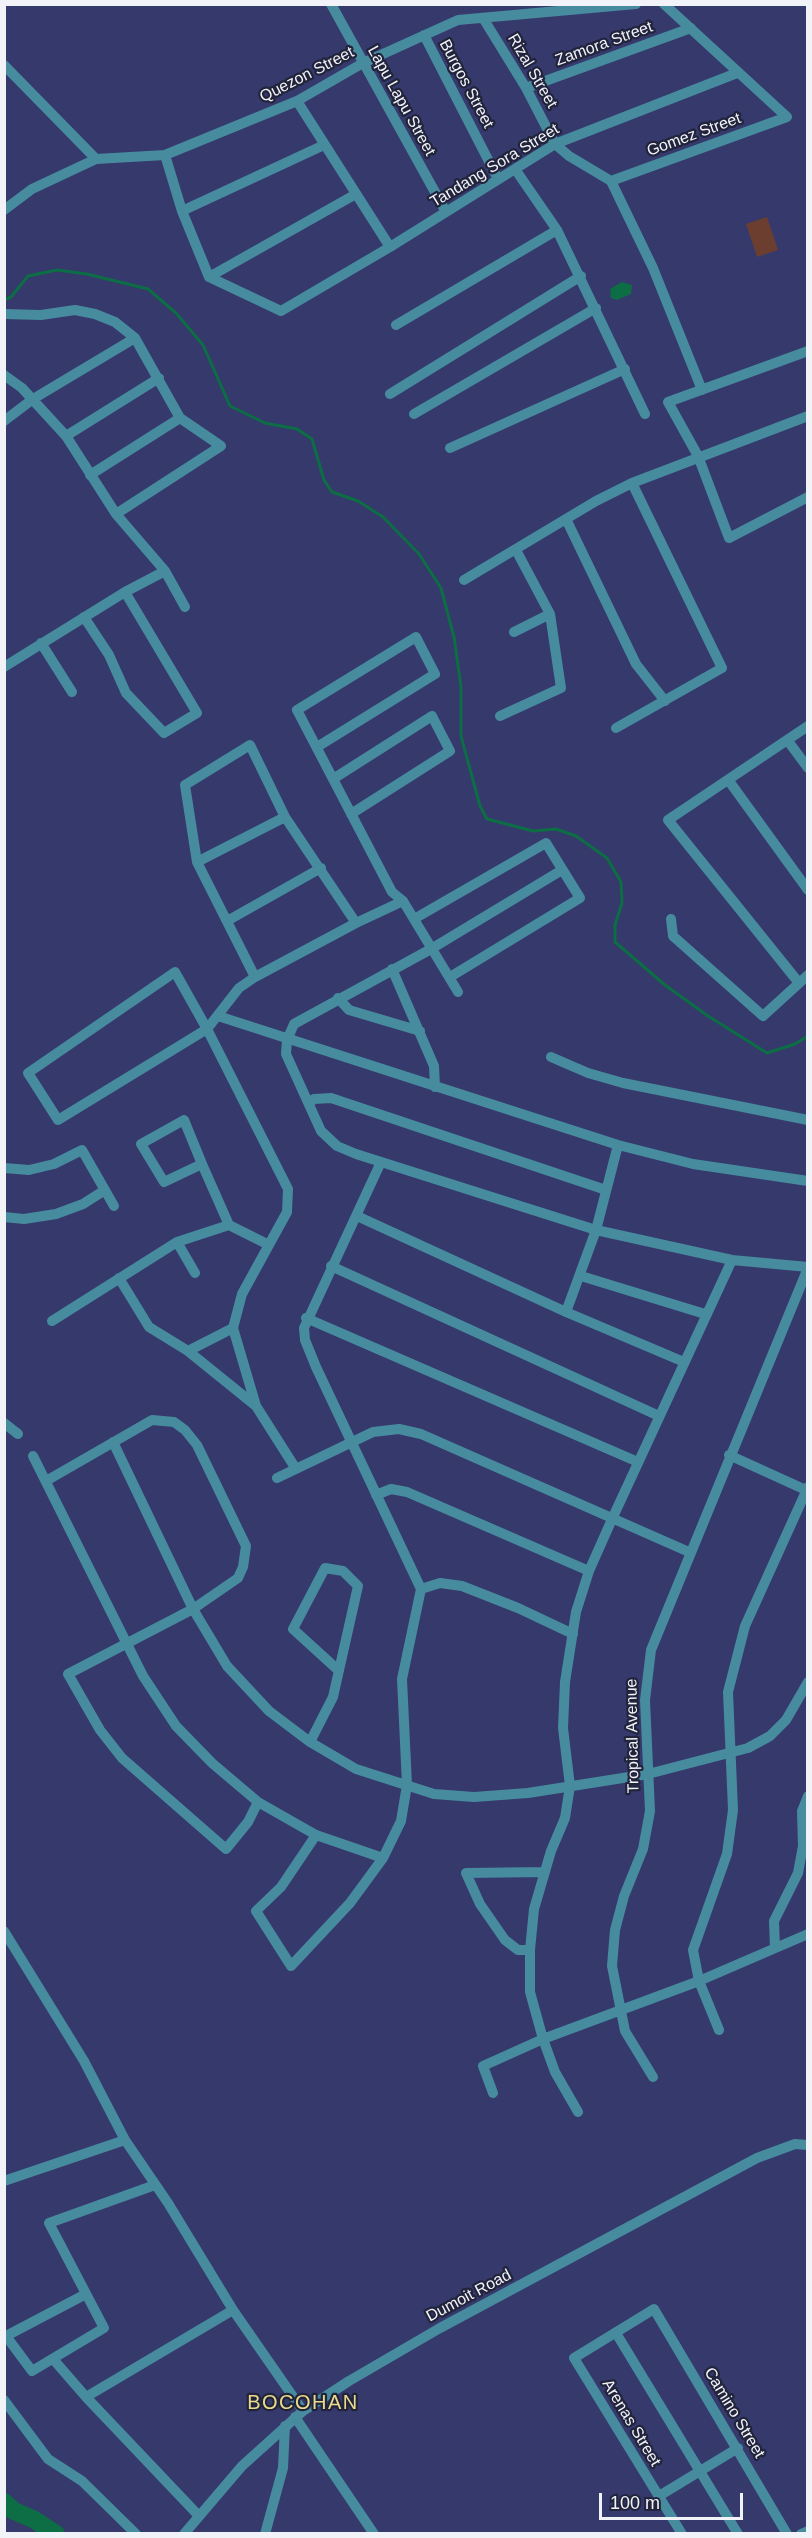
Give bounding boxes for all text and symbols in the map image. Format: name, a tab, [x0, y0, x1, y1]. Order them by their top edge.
street label: Zamora Street	[553, 17, 655, 71]
street label: Rizal Street	[503, 30, 561, 112]
street label: Burgos Street	[435, 36, 497, 132]
street label: Quezon Street	[257, 43, 357, 107]
street label: Lapu Lapu Street	[363, 43, 439, 159]
street label: Gomez Street	[644, 109, 744, 161]
street label: Tandang Sora Street	[427, 120, 563, 212]
street label: Tropical Avenue	[622, 1678, 644, 1794]
street label: Dumoit Road	[423, 2266, 515, 2326]
street label: Camino Street	[699, 2364, 769, 2462]
street label: Arenas Street	[598, 2376, 664, 2470]
district label: BOCOHAN	[247, 2391, 359, 2415]
scale bar	[602, 2481, 746, 2519]
text: 100 m	[610, 2493, 660, 2513]

